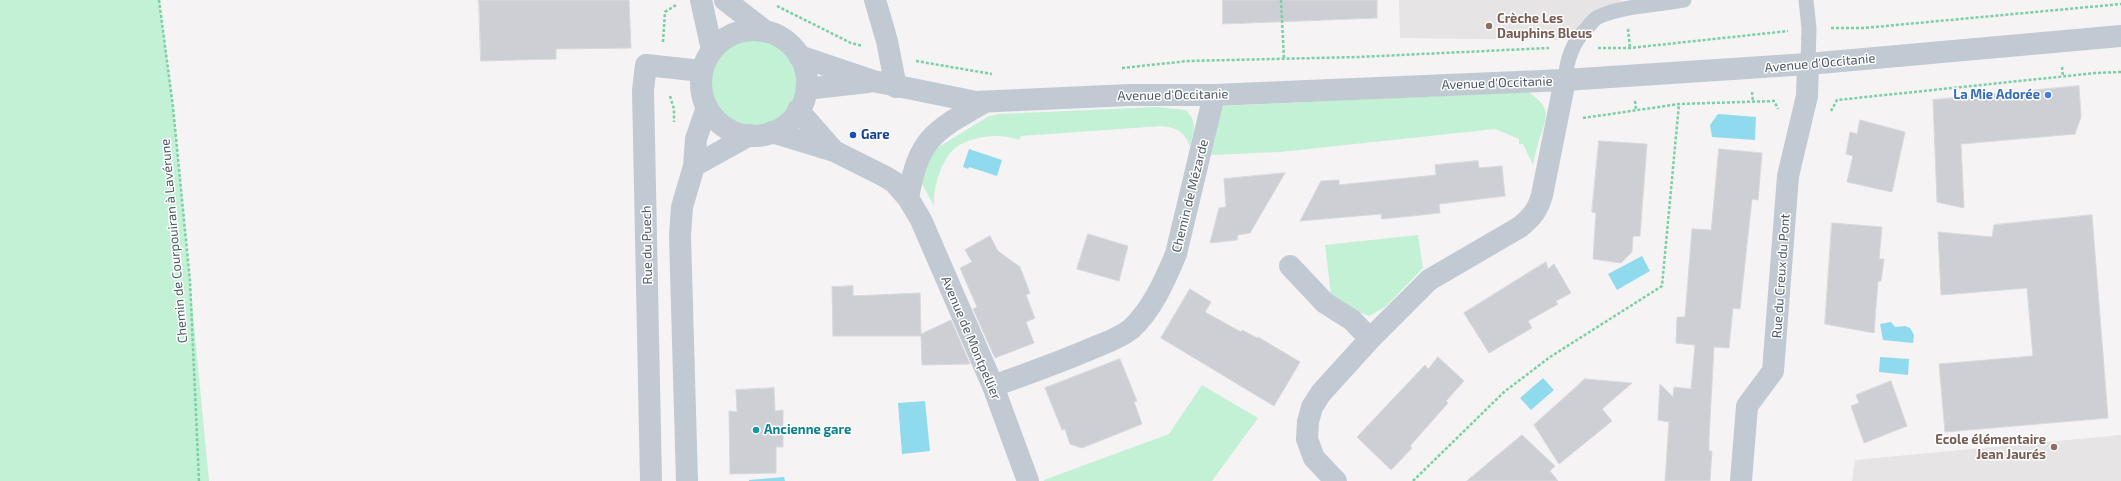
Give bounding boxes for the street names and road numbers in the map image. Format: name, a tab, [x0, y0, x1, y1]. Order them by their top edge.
street label: Avenue d'Occitanie	[1764, 50, 1876, 76]
street label: Avenue d'Occitanie	[1441, 73, 1553, 93]
street label: Avenue d'Occitanie	[1117, 86, 1229, 104]
street label: Chemin de Courpouiran à Lavérune	[157, 138, 191, 344]
street label: Chemin de Mézarde	[1168, 138, 1212, 254]
street label: Rue du Puech	[639, 205, 655, 285]
street label: Rue du Creux du Pont	[1769, 213, 1793, 339]
street label: Avenue de Montpellier	[938, 274, 1004, 402]

